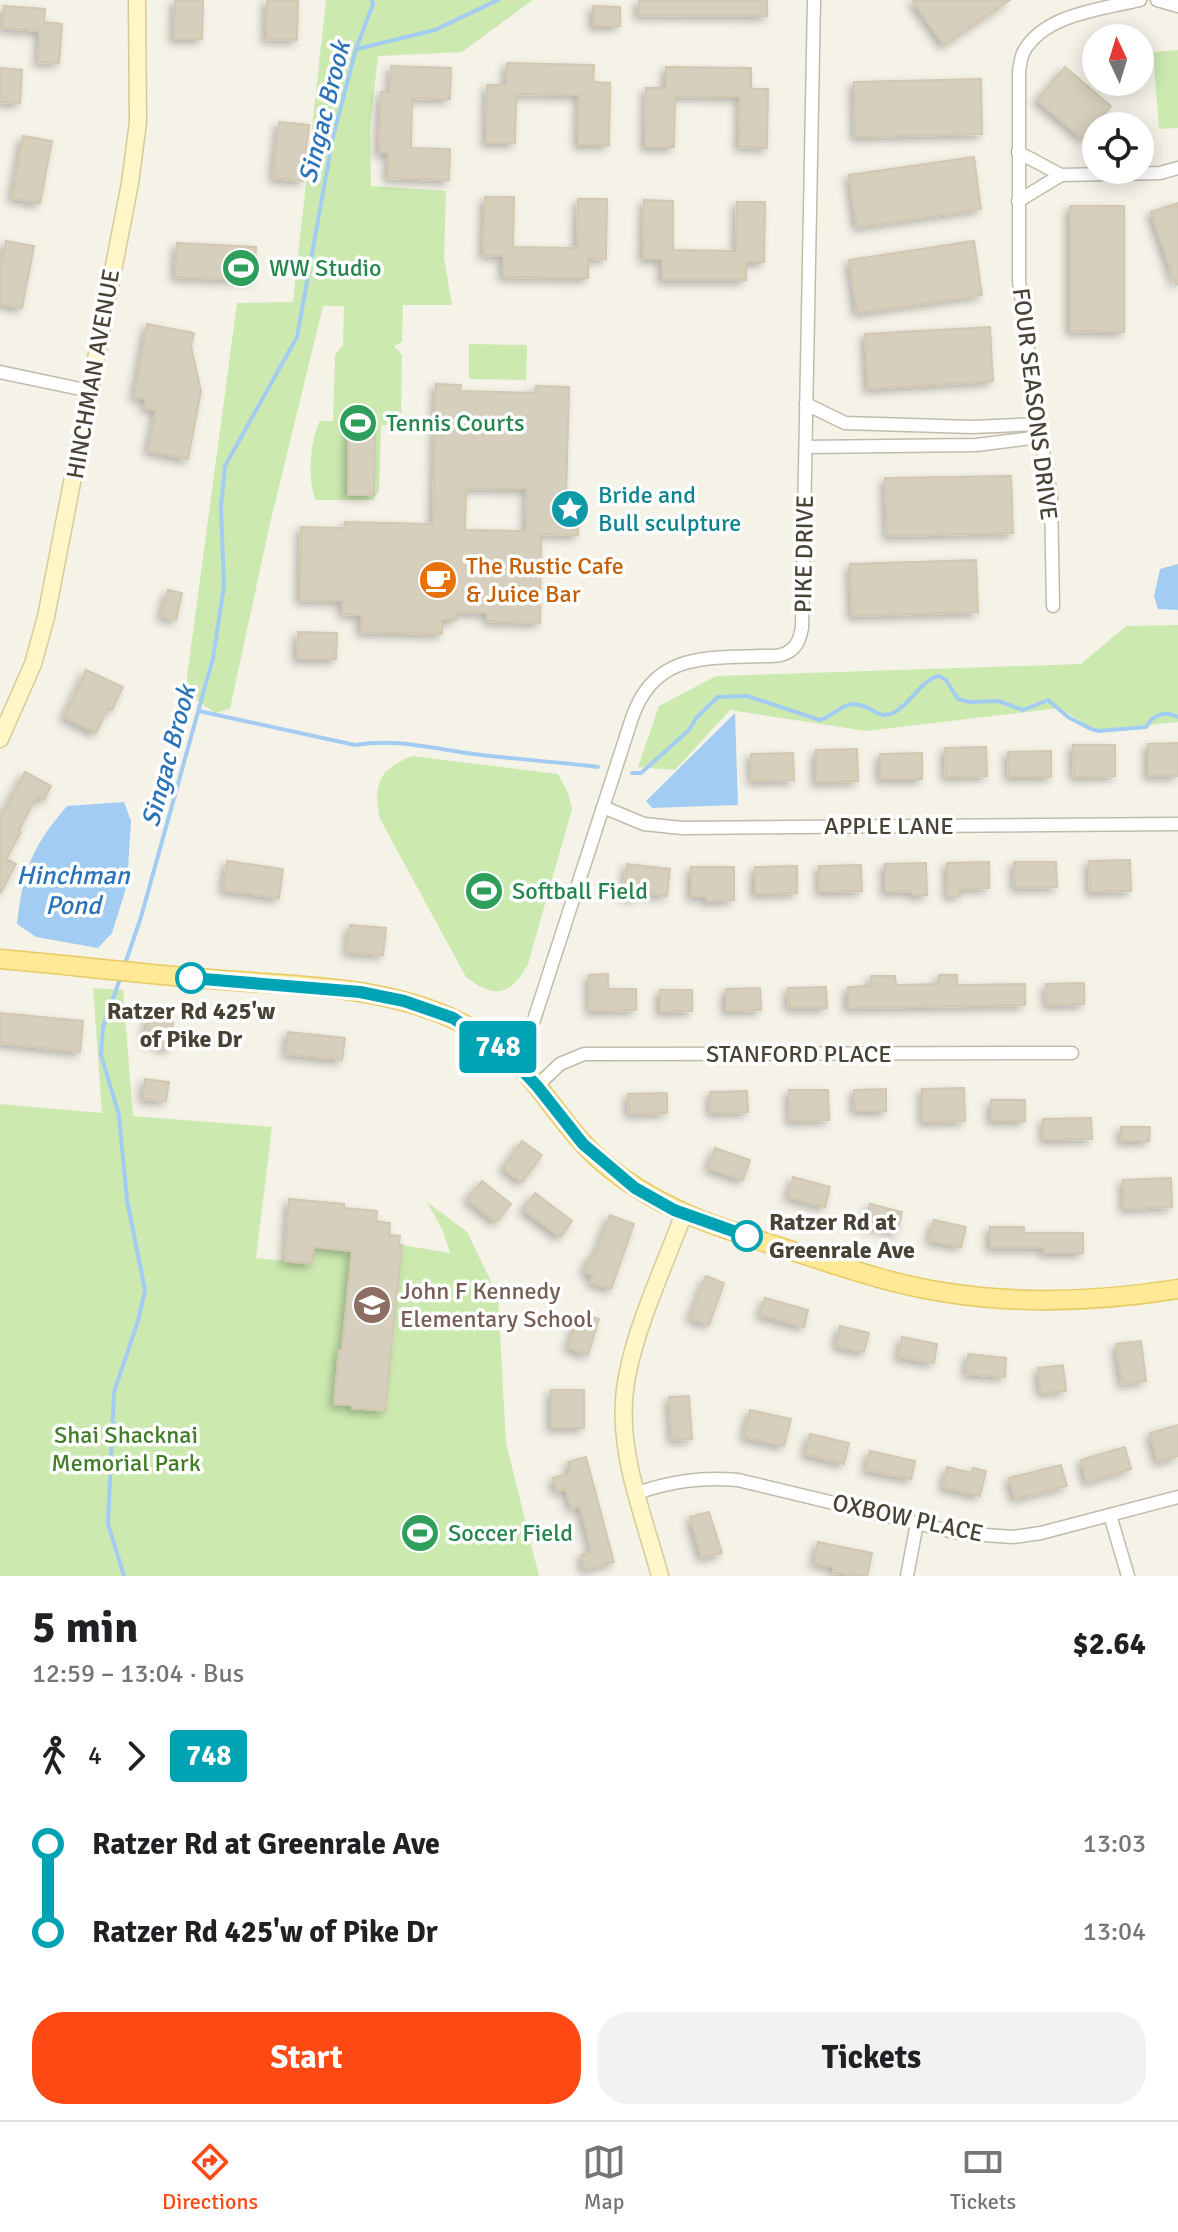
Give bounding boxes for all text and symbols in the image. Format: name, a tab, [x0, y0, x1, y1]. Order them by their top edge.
north arrow	[1082, 24, 1154, 96]
map controls	[1082, 24, 1154, 184]
water label: Singac Brook	[292, 36, 359, 186]
button: locate	[1082, 112, 1154, 184]
sports icon: WW Studio	[220, 247, 262, 289]
place label: WW Studio	[269, 253, 382, 283]
street label: HINCHMAN AVENUE	[60, 267, 126, 481]
street label: FOUR SEASONS DRIVE	[1006, 286, 1064, 522]
sports icon: Tennis Courts	[337, 402, 379, 444]
place label: Tennis Courts	[386, 408, 524, 438]
place label: Bride and Bull sculpture	[598, 480, 741, 538]
place icon: Bride and Bull sculpture	[549, 488, 591, 530]
street label: PIKE DRIVE	[788, 495, 820, 613]
place label: The Rustic Cafe & Juice Bar	[466, 551, 624, 609]
cafe icon: The Rustic Cafe & Juice Bar	[417, 559, 459, 601]
water label: Singac Brook	[135, 680, 204, 830]
street label: APPLE LANE	[824, 811, 954, 841]
water label: Hinchman Pond	[16, 860, 130, 922]
sports icon: Softball Field	[463, 870, 505, 912]
place label: Softball Field	[512, 876, 648, 906]
marker: Ratzer Rd 425'w of Pike Dr	[176, 963, 206, 993]
place label: Ratzer Rd 425'w of Pike Dr	[107, 996, 276, 1054]
line badge: 748	[452, 1021, 544, 1073]
text: 748	[475, 1030, 521, 1064]
street label: STANFORD PLACE	[706, 1039, 892, 1069]
place label: Ratzer Rd at Greenrale Ave	[769, 1207, 915, 1265]
marker: Ratzer Rd at Greenrale Ave	[732, 1221, 762, 1251]
place label: John F Kennedy Elementary School	[400, 1276, 593, 1334]
school or university icon: John F Kennedy Elementary School	[351, 1284, 393, 1326]
park label: Shai Shacknai Memorial Park	[51, 1420, 201, 1478]
street label: OXBOW PLACE	[830, 1487, 986, 1549]
sports icon: Soccer Field	[399, 1512, 441, 1554]
place label: Soccer Field	[448, 1518, 573, 1548]
text: 5 min	[32, 1601, 138, 1655]
text: $2.64	[1073, 1626, 1146, 1663]
text: 12:59 – 13:04 · Bus	[32, 1658, 244, 1690]
icon: walk	[32, 1734, 76, 1778]
icon: forward	[114, 1734, 158, 1778]
text: 748	[186, 1739, 231, 1773]
text: 4	[88, 1740, 102, 1772]
text: Ratzer Rd at Greenrale Ave	[92, 1826, 440, 1863]
text: 13:03	[1083, 1828, 1146, 1860]
text: Ratzer Rd 425'w of Pike Dr	[92, 1914, 438, 1951]
text: 13:04	[1083, 1916, 1146, 1948]
button: Start	[32, 2012, 581, 2104]
button: Tickets	[597, 2012, 1146, 2104]
tab: Directions	[162, 2140, 258, 2215]
tab: Map	[582, 2140, 626, 2215]
tab: Tickets	[950, 2140, 1016, 2215]

